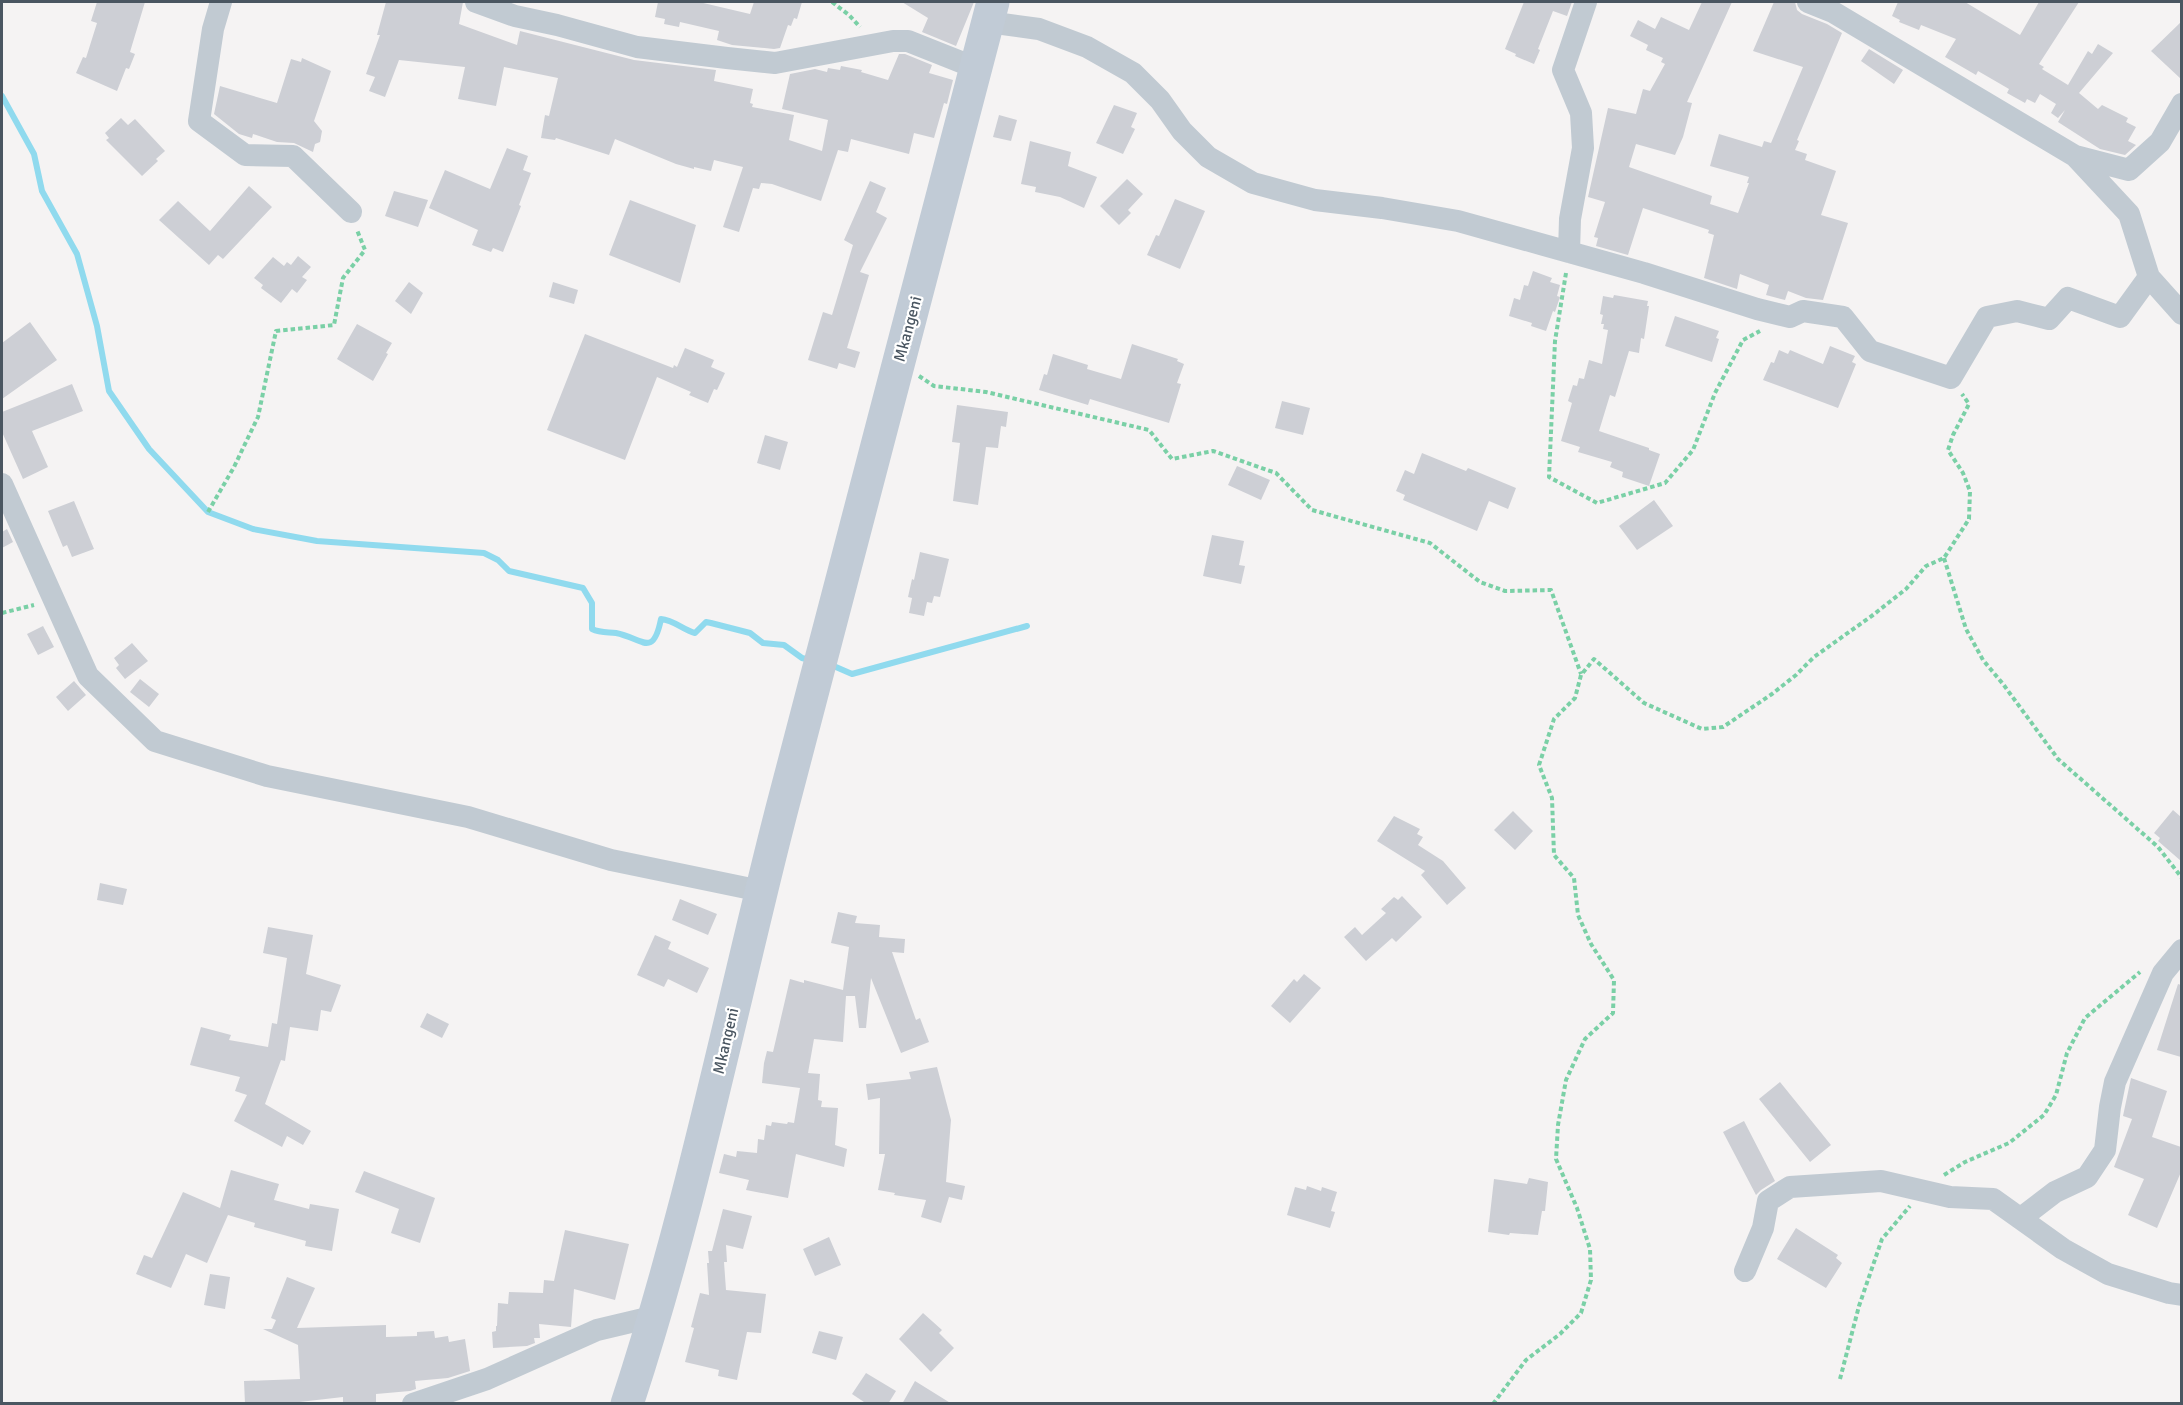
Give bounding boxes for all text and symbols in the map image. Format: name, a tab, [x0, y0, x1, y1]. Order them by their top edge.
street label: Mkangeni	[890, 294, 926, 364]
street label: Mkangeni	[709, 1006, 743, 1076]

